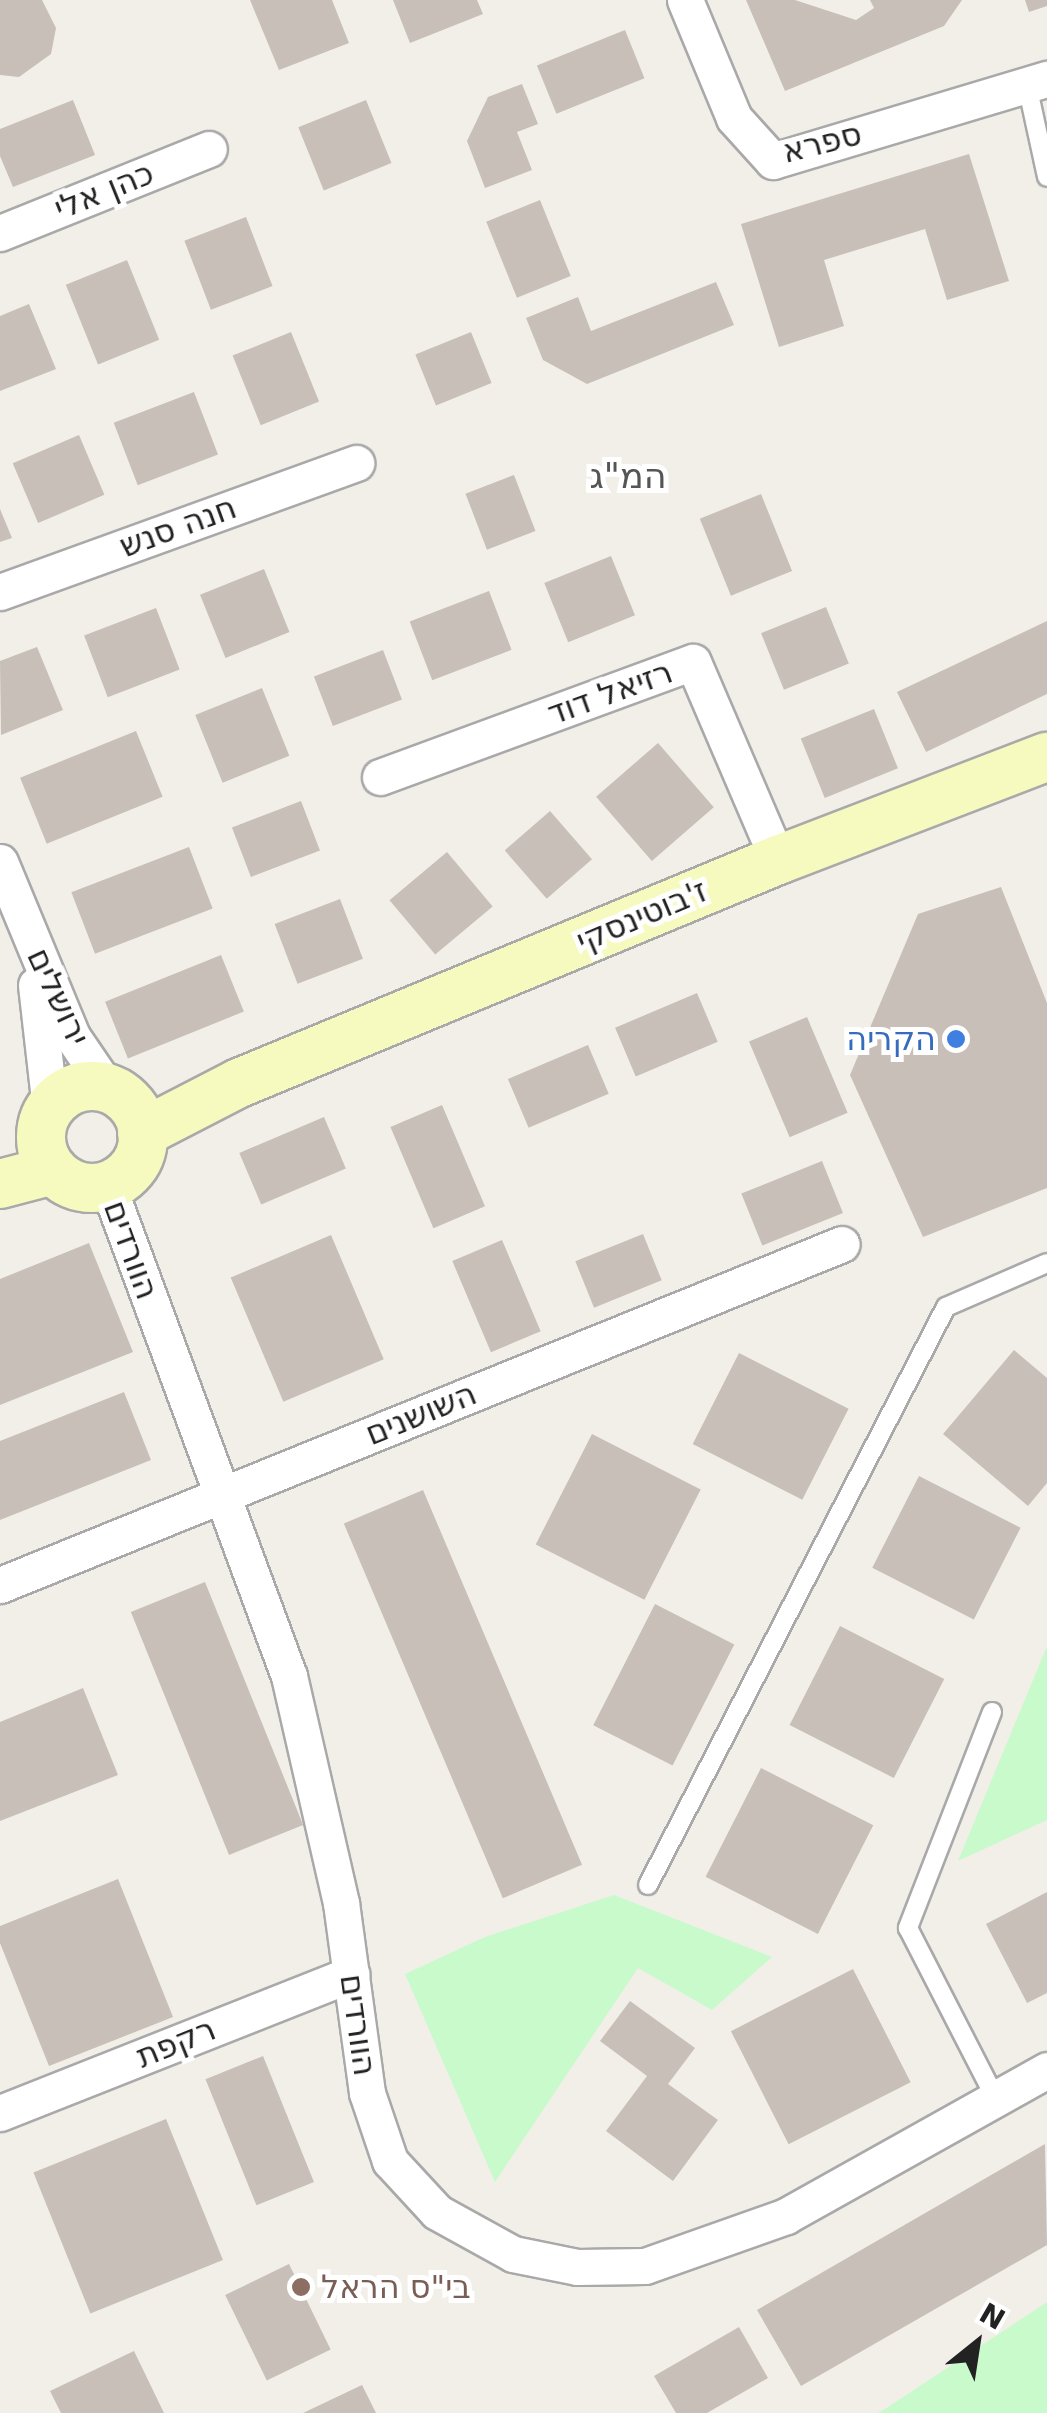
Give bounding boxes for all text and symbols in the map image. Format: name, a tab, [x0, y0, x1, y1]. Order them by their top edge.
street label: ספרא	[778, 115, 866, 171]
street label: כהן אלי	[49, 154, 159, 228]
district label: המ"ג	[589, 455, 667, 497]
street label: חנה סנש	[115, 488, 241, 566]
street label: רזיאל דוד	[542, 653, 678, 733]
street label: ז'בוטינסקי	[571, 871, 713, 961]
street label: ירושלים	[19, 942, 97, 1052]
place label: הקריה	[846, 1020, 936, 1058]
marker: הקריה	[945, 1028, 967, 1050]
street label: הוורדים	[95, 1195, 167, 1305]
street label: השושנים	[360, 1374, 482, 1454]
street label: הוורדים	[332, 1972, 384, 2078]
street label: רקפת	[131, 2010, 221, 2076]
place label: בי"ס הראל	[321, 2268, 471, 2306]
marker: בי"ס הראל	[290, 2276, 312, 2298]
north arrow	[927, 2293, 1027, 2393]
text: N	[974, 2296, 1011, 2337]

